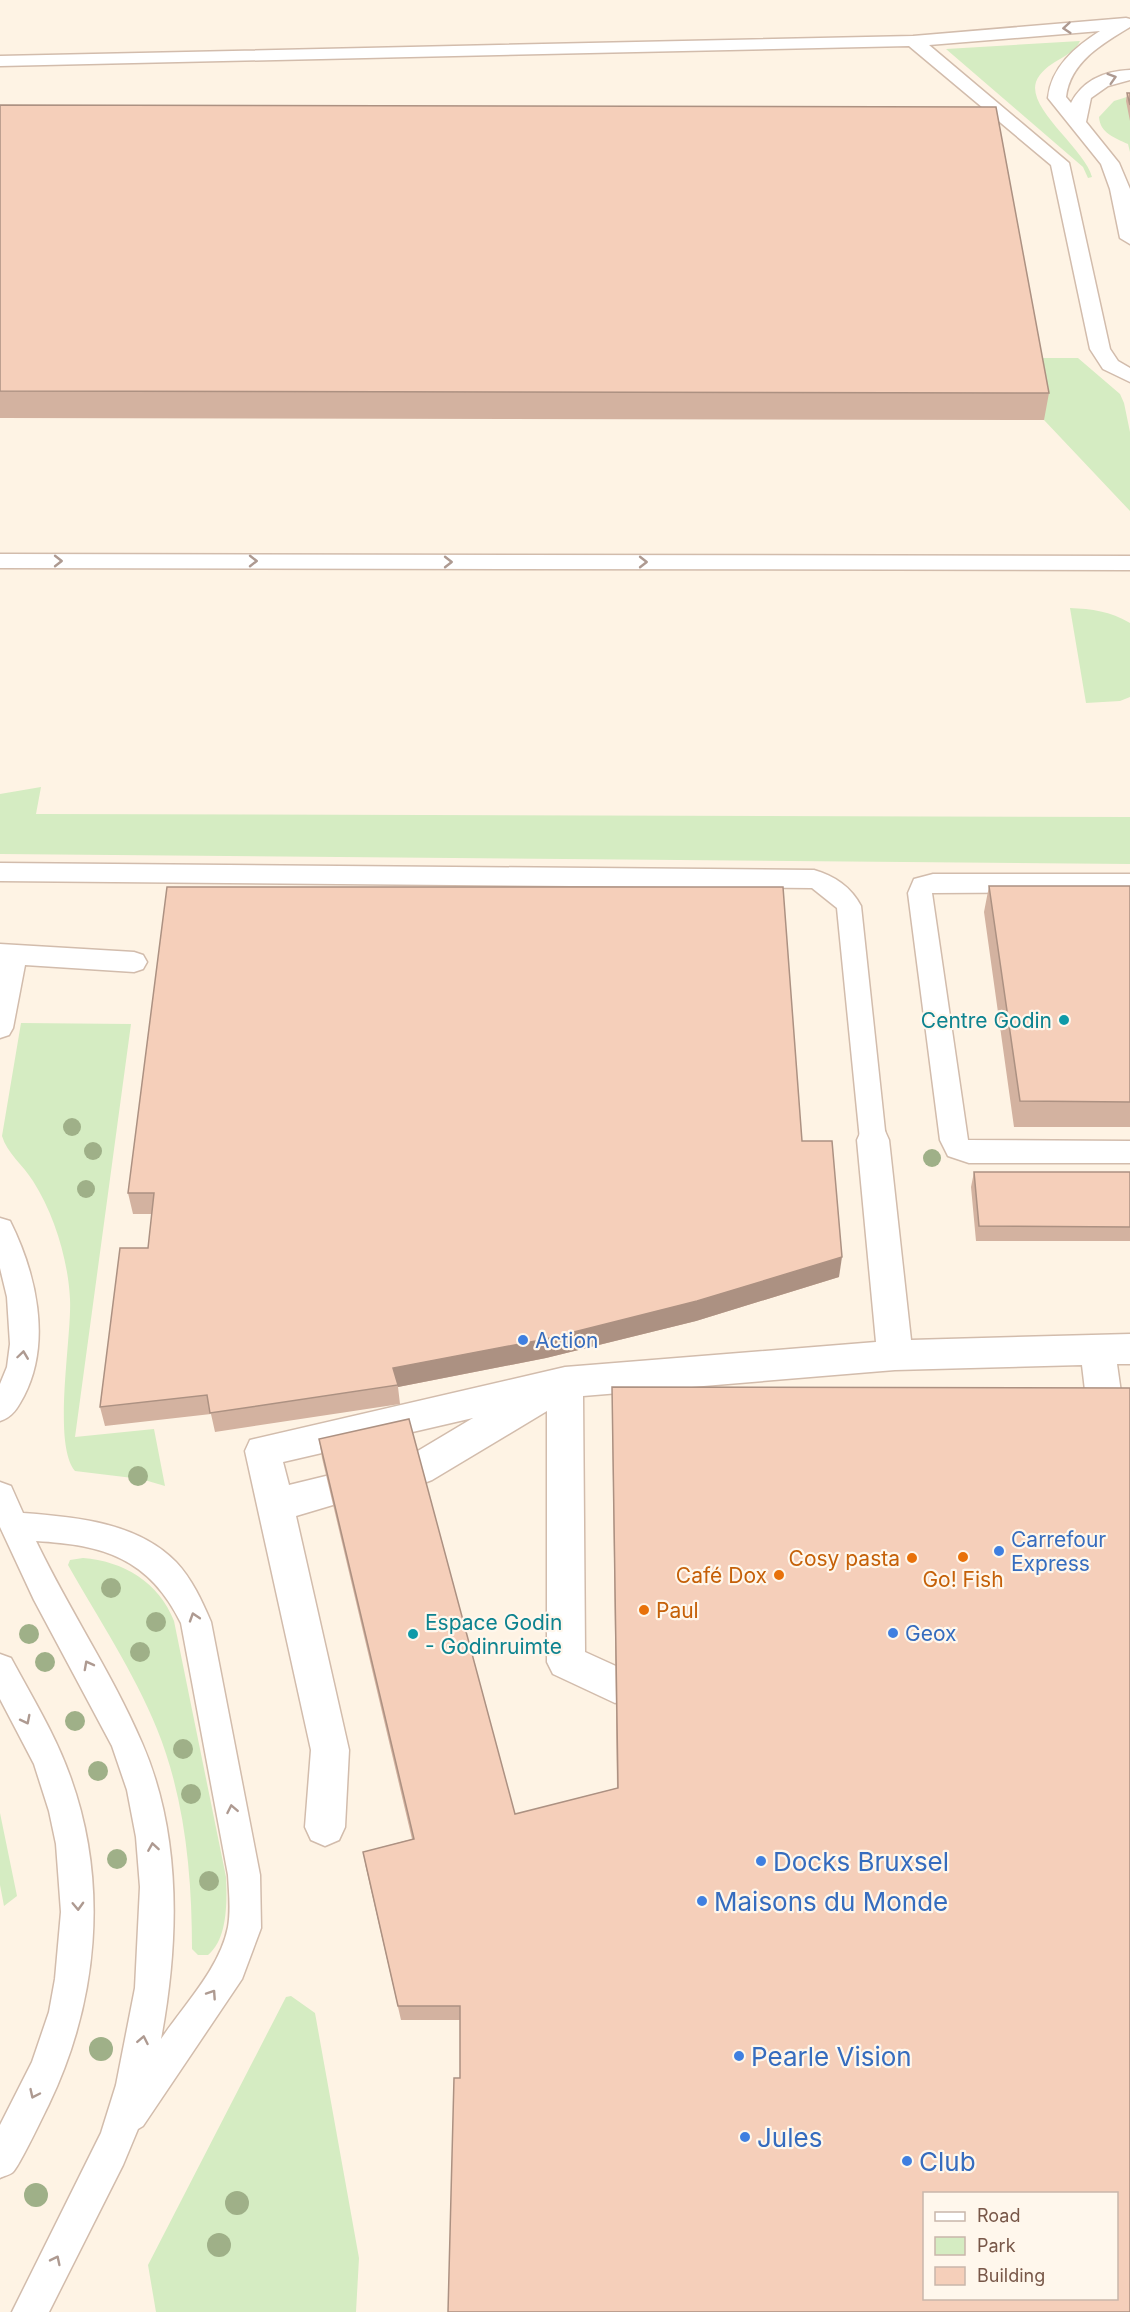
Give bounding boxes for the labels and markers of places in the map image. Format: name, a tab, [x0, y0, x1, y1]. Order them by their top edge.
place label: Centre Godin	[921, 1008, 1052, 1033]
marker: Centre Godin	[1057, 1013, 1071, 1027]
place label: Action	[535, 1328, 598, 1353]
marker: Action	[516, 1333, 530, 1347]
place label: Carrefour Express	[1011, 1527, 1106, 1576]
marker: Carrefour Express	[992, 1544, 1006, 1558]
place label: Cosy pasta	[789, 1546, 900, 1571]
marker: Go! Fish	[956, 1550, 970, 1564]
marker: Cosy pasta	[905, 1551, 919, 1565]
place label: Café Dox	[676, 1563, 767, 1588]
place label: Go! Fish	[922, 1567, 1004, 1592]
marker: Café Dox	[772, 1568, 786, 1582]
place label: Paul	[656, 1598, 699, 1623]
marker: Paul	[637, 1603, 651, 1617]
place label: Espace Godin - Godinruimte	[425, 1610, 562, 1659]
place label: Geox	[905, 1621, 957, 1646]
marker: Geox	[886, 1626, 900, 1640]
marker: Espace Godin - Godinruimte	[406, 1627, 420, 1641]
place label: Docks Bruxsel	[773, 1846, 949, 1877]
marker: Docks Bruxsel	[754, 1854, 768, 1868]
place label: Maisons du Monde	[714, 1886, 948, 1917]
marker: Maisons du Monde	[695, 1894, 709, 1908]
place label: Pearle Vision	[751, 2041, 912, 2072]
marker: Pearle Vision	[732, 2049, 746, 2063]
place label: Jules	[757, 2122, 822, 2153]
marker: Jules	[738, 2130, 752, 2144]
place label: Club	[919, 2146, 976, 2177]
marker: Club	[900, 2154, 914, 2168]

